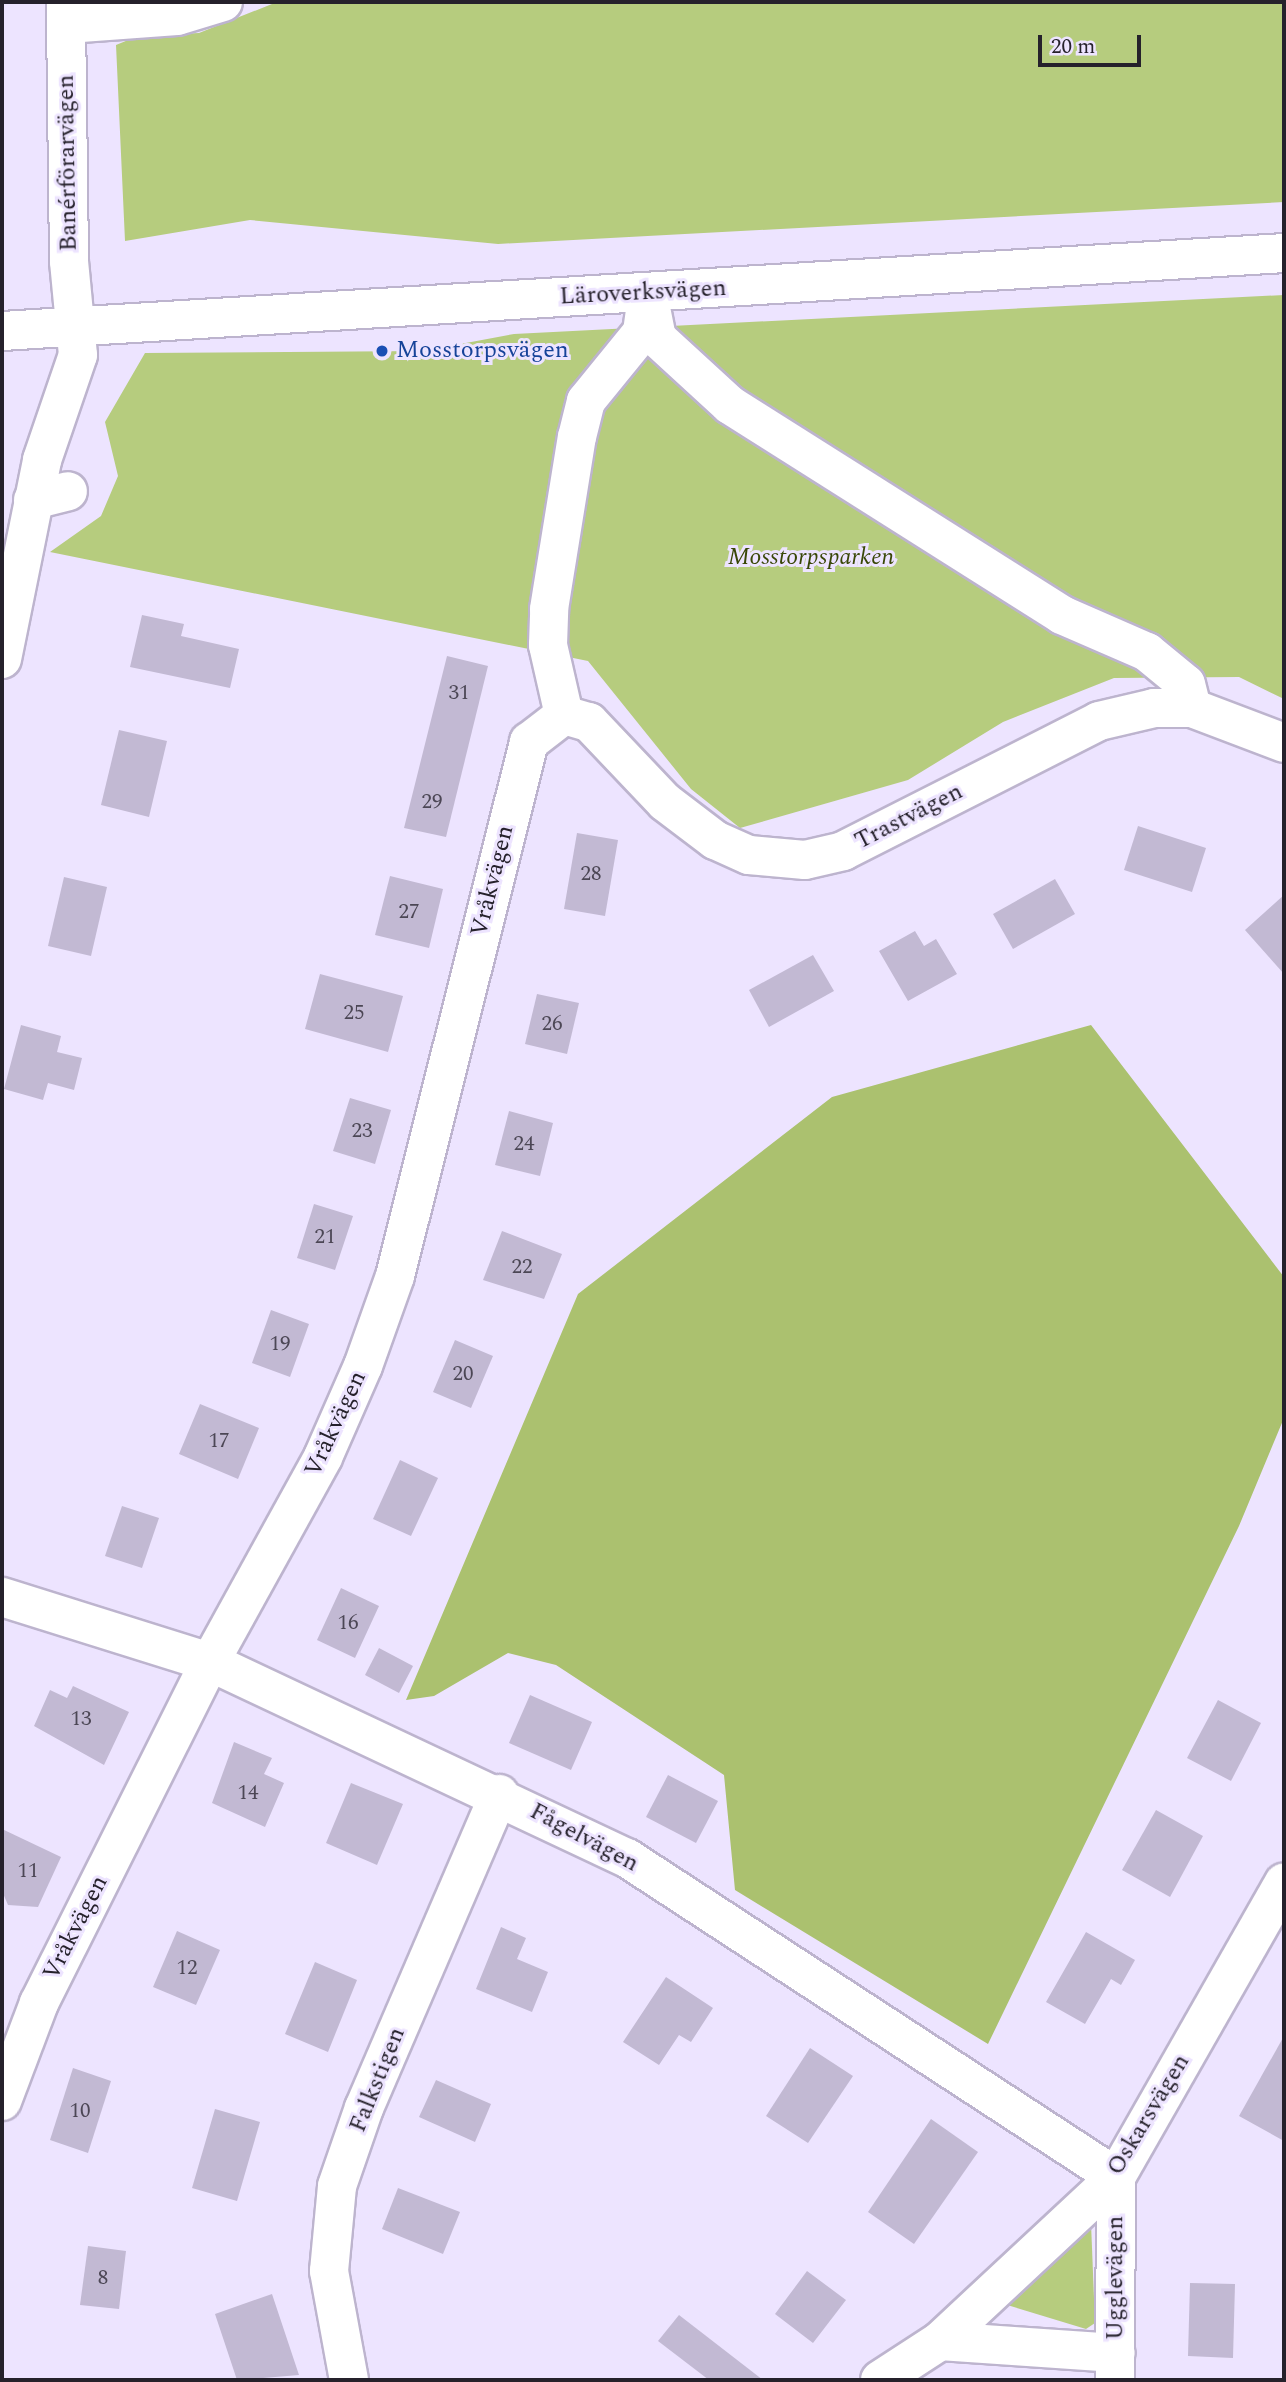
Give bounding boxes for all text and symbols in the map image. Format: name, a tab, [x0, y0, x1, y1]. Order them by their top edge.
scale bar	[1041, 21, 1144, 65]
text: 20 m	[1051, 31, 1095, 63]
street label: Banérförarvägen	[52, 74, 84, 252]
street label: Läroverksvägen	[559, 274, 727, 312]
place label: Mosstorpsvägen	[396, 337, 569, 365]
marker: Mosstorpsvägen	[374, 343, 390, 359]
park label: Mosstorpsparken	[728, 544, 894, 572]
house number: 31	[449, 680, 469, 706]
street label: Trastvägen	[850, 778, 968, 856]
house number: 29	[422, 789, 442, 815]
street label: Vråkvägen	[465, 823, 521, 939]
house number: 28	[581, 861, 601, 887]
house number: 27	[399, 899, 419, 925]
house number: 25	[344, 1000, 364, 1026]
house number: 26	[542, 1011, 562, 1037]
house number: 23	[352, 1118, 372, 1144]
house number: 24	[514, 1131, 534, 1157]
house number: 21	[315, 1224, 335, 1250]
house number: 22	[512, 1254, 532, 1280]
house number: 19	[270, 1331, 290, 1357]
house number: 20	[453, 1361, 473, 1387]
street label: Vråkvägen	[299, 1367, 373, 1481]
house number: 17	[209, 1428, 229, 1454]
house number: 16	[338, 1610, 358, 1636]
house number: 13	[71, 1706, 91, 1732]
house number: 14	[238, 1780, 258, 1806]
street label: Fågelvägen	[525, 1797, 643, 1879]
house number: 11	[18, 1858, 38, 1884]
street label: Vråkvägen	[37, 1871, 115, 1985]
house number: 12	[177, 1955, 197, 1981]
street label: Falkstigen	[344, 2023, 412, 2137]
street label: Oskarsvägen	[1102, 2049, 1196, 2181]
house number: 10	[70, 2098, 90, 2124]
street label: Ugglevägen	[1102, 2216, 1130, 2340]
house number: 8	[98, 2265, 108, 2291]

